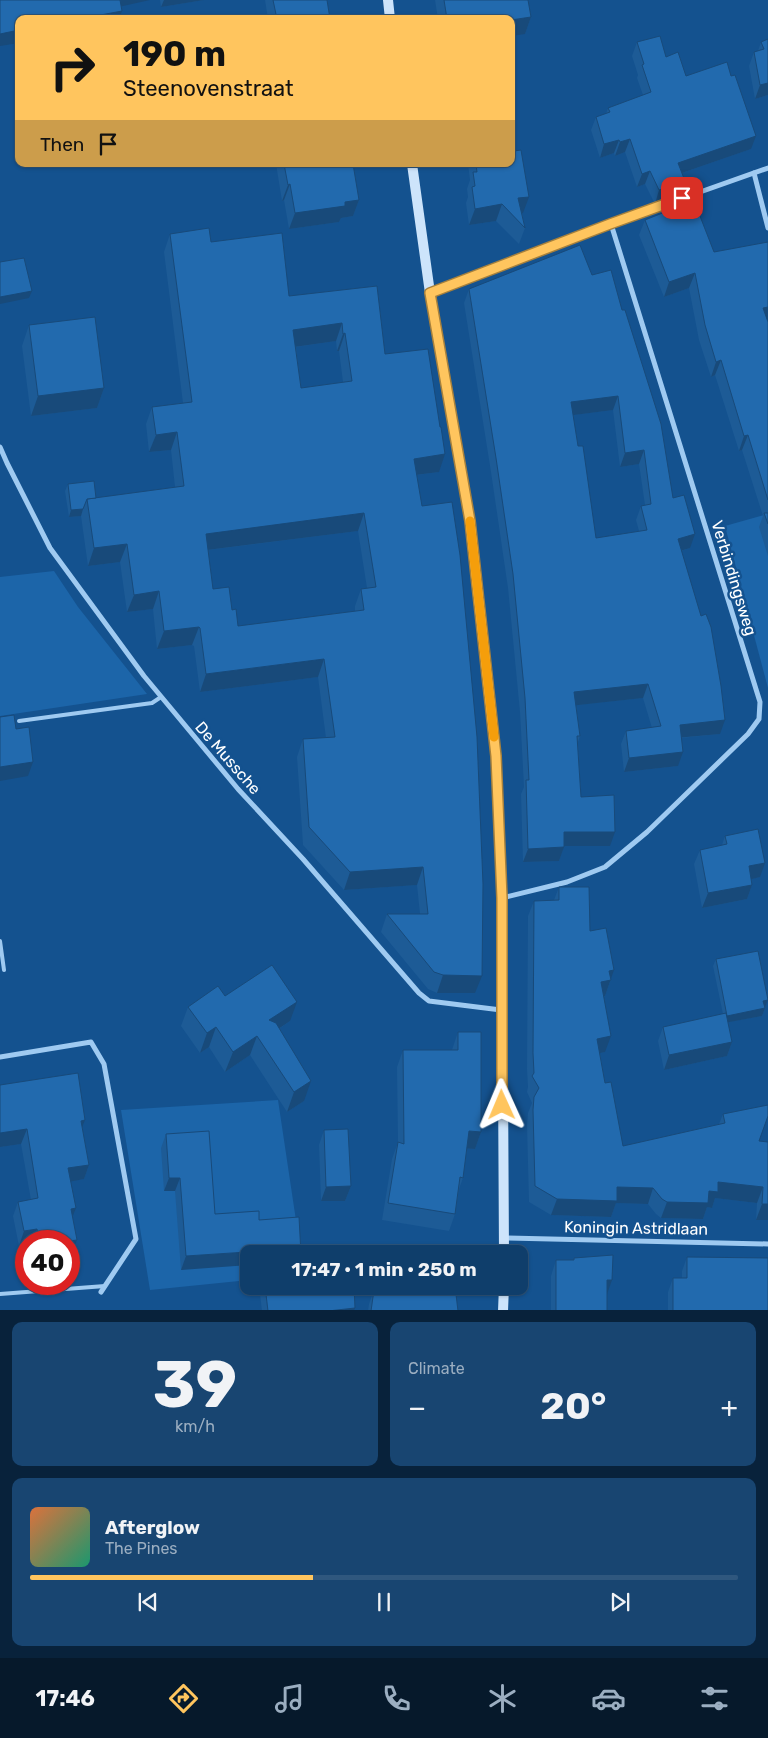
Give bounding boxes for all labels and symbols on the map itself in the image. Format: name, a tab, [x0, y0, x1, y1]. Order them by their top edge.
pin	[661, 177, 703, 219]
street label: Verbindingsweg	[707, 518, 761, 638]
street label: De Mussche	[191, 718, 265, 798]
position arrow	[475, 1078, 527, 1130]
street label: Koningin Astridlaan	[564, 1217, 708, 1239]
speed limit sign: 40	[15, 1230, 80, 1295]

